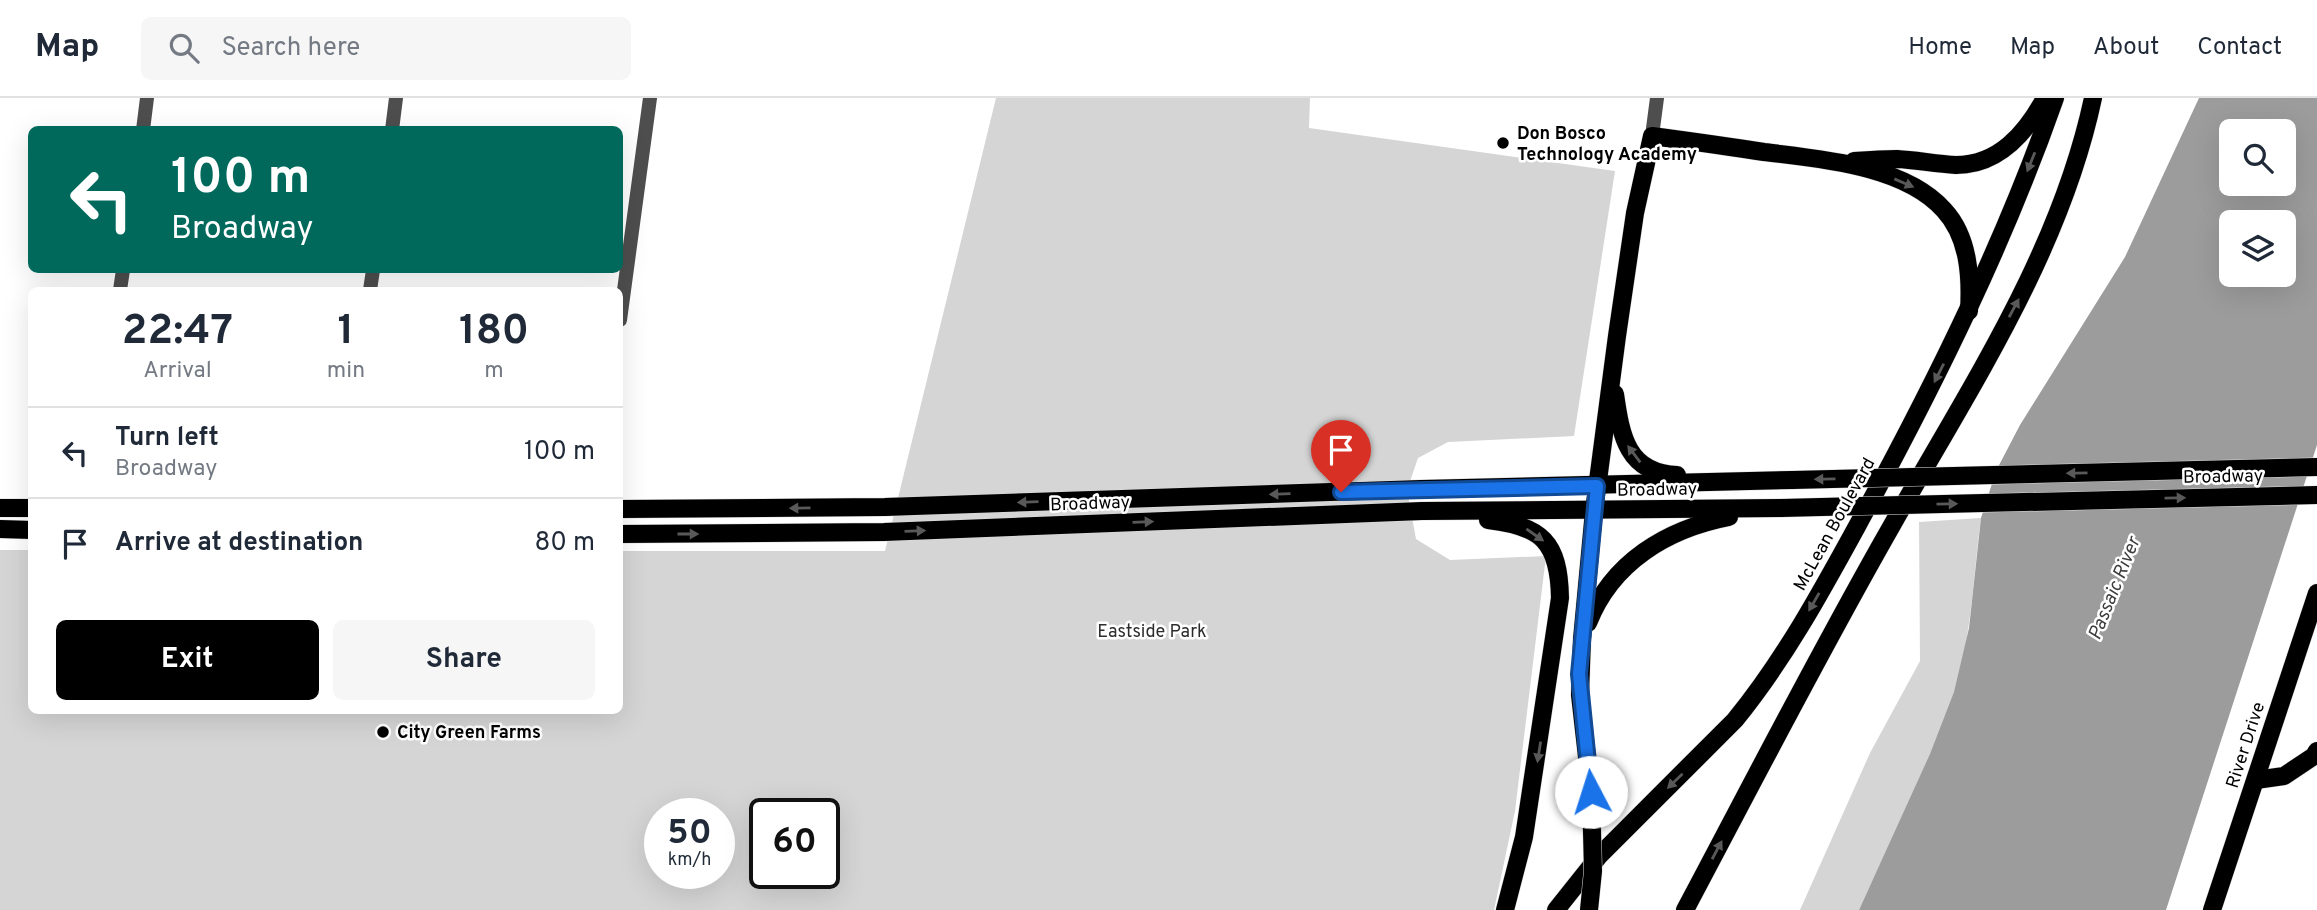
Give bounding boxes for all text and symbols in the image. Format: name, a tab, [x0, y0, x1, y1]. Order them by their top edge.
search box	[141, 17, 631, 80]
text: Map	[35, 27, 99, 69]
icon: search	[165, 29, 203, 67]
text: Search here	[221, 32, 360, 65]
text: Home	[1908, 33, 1972, 63]
text: Map	[2010, 33, 2055, 63]
text: About	[2093, 33, 2159, 63]
text: Contact	[2197, 33, 2282, 63]
map controls	[2219, 119, 2296, 287]
button: search	[2219, 119, 2296, 196]
place label: Don Bosco Technology Academy	[1517, 123, 1697, 167]
marker: Don Bosco Technology Academy	[1495, 135, 1511, 151]
text: 100 m	[171, 149, 310, 211]
one-way arrow	[2026, 151, 2037, 172]
icon: left	[56, 154, 147, 245]
one-way arrow	[1894, 177, 1914, 189]
text: Broadway	[171, 210, 314, 250]
button: layers	[2219, 210, 2296, 287]
one-way arrow	[2008, 298, 2020, 317]
text: 22:47	[122, 306, 233, 359]
text: 1	[338, 306, 354, 359]
text: 180	[459, 306, 529, 359]
text: Arrival	[143, 357, 212, 386]
text: min	[327, 357, 365, 386]
text: m	[484, 357, 504, 386]
one-way arrow	[1933, 363, 1944, 383]
pin	[1311, 420, 1371, 492]
text: Turn left	[115, 422, 219, 455]
icon: arrive	[1322, 431, 1360, 469]
icon: left	[56, 434, 94, 472]
text: 100 m	[524, 436, 595, 469]
one-way arrow	[1627, 445, 1641, 464]
street label: McLean Boulevard	[1789, 454, 1881, 595]
text: Broadway	[115, 455, 217, 484]
street label: Broadway	[2183, 465, 2263, 490]
one-way arrow	[2066, 467, 2088, 478]
one-way arrow	[1814, 473, 1836, 485]
street label: Broadway	[1617, 478, 1697, 503]
one-way arrow	[1268, 488, 1290, 499]
street label: Broadway	[1050, 492, 1131, 517]
one-way arrow	[2164, 493, 2186, 504]
one-way arrow	[1017, 496, 1039, 508]
one-way arrow	[1937, 498, 1959, 509]
one-way arrow	[789, 502, 811, 513]
one-way arrow	[1132, 517, 1154, 528]
icon: arrive	[56, 525, 94, 563]
one-way arrow	[904, 526, 926, 537]
text: Arrive at destination	[115, 527, 363, 560]
text: 80 m	[535, 527, 595, 560]
one-way arrow	[677, 528, 699, 540]
one-way arrow	[1525, 528, 1545, 541]
water label: Passaic River	[2083, 532, 2147, 644]
one-way arrow	[1808, 593, 1820, 612]
button: Exit	[56, 620, 319, 700]
button: Share	[333, 620, 595, 700]
park label: Eastside Park	[1097, 621, 1207, 644]
street label: River Drive	[2222, 699, 2271, 792]
place label: City Green Farms	[397, 722, 541, 745]
marker: City Green Farms	[375, 724, 391, 740]
one-way arrow	[1533, 741, 1544, 763]
position arrow	[1554, 755, 1628, 829]
one-way arrow	[1667, 772, 1684, 788]
speed limit sign: 60	[749, 798, 840, 889]
text: 50	[667, 812, 712, 856]
one-way arrow	[1711, 840, 1723, 859]
text: km/h	[668, 849, 711, 872]

